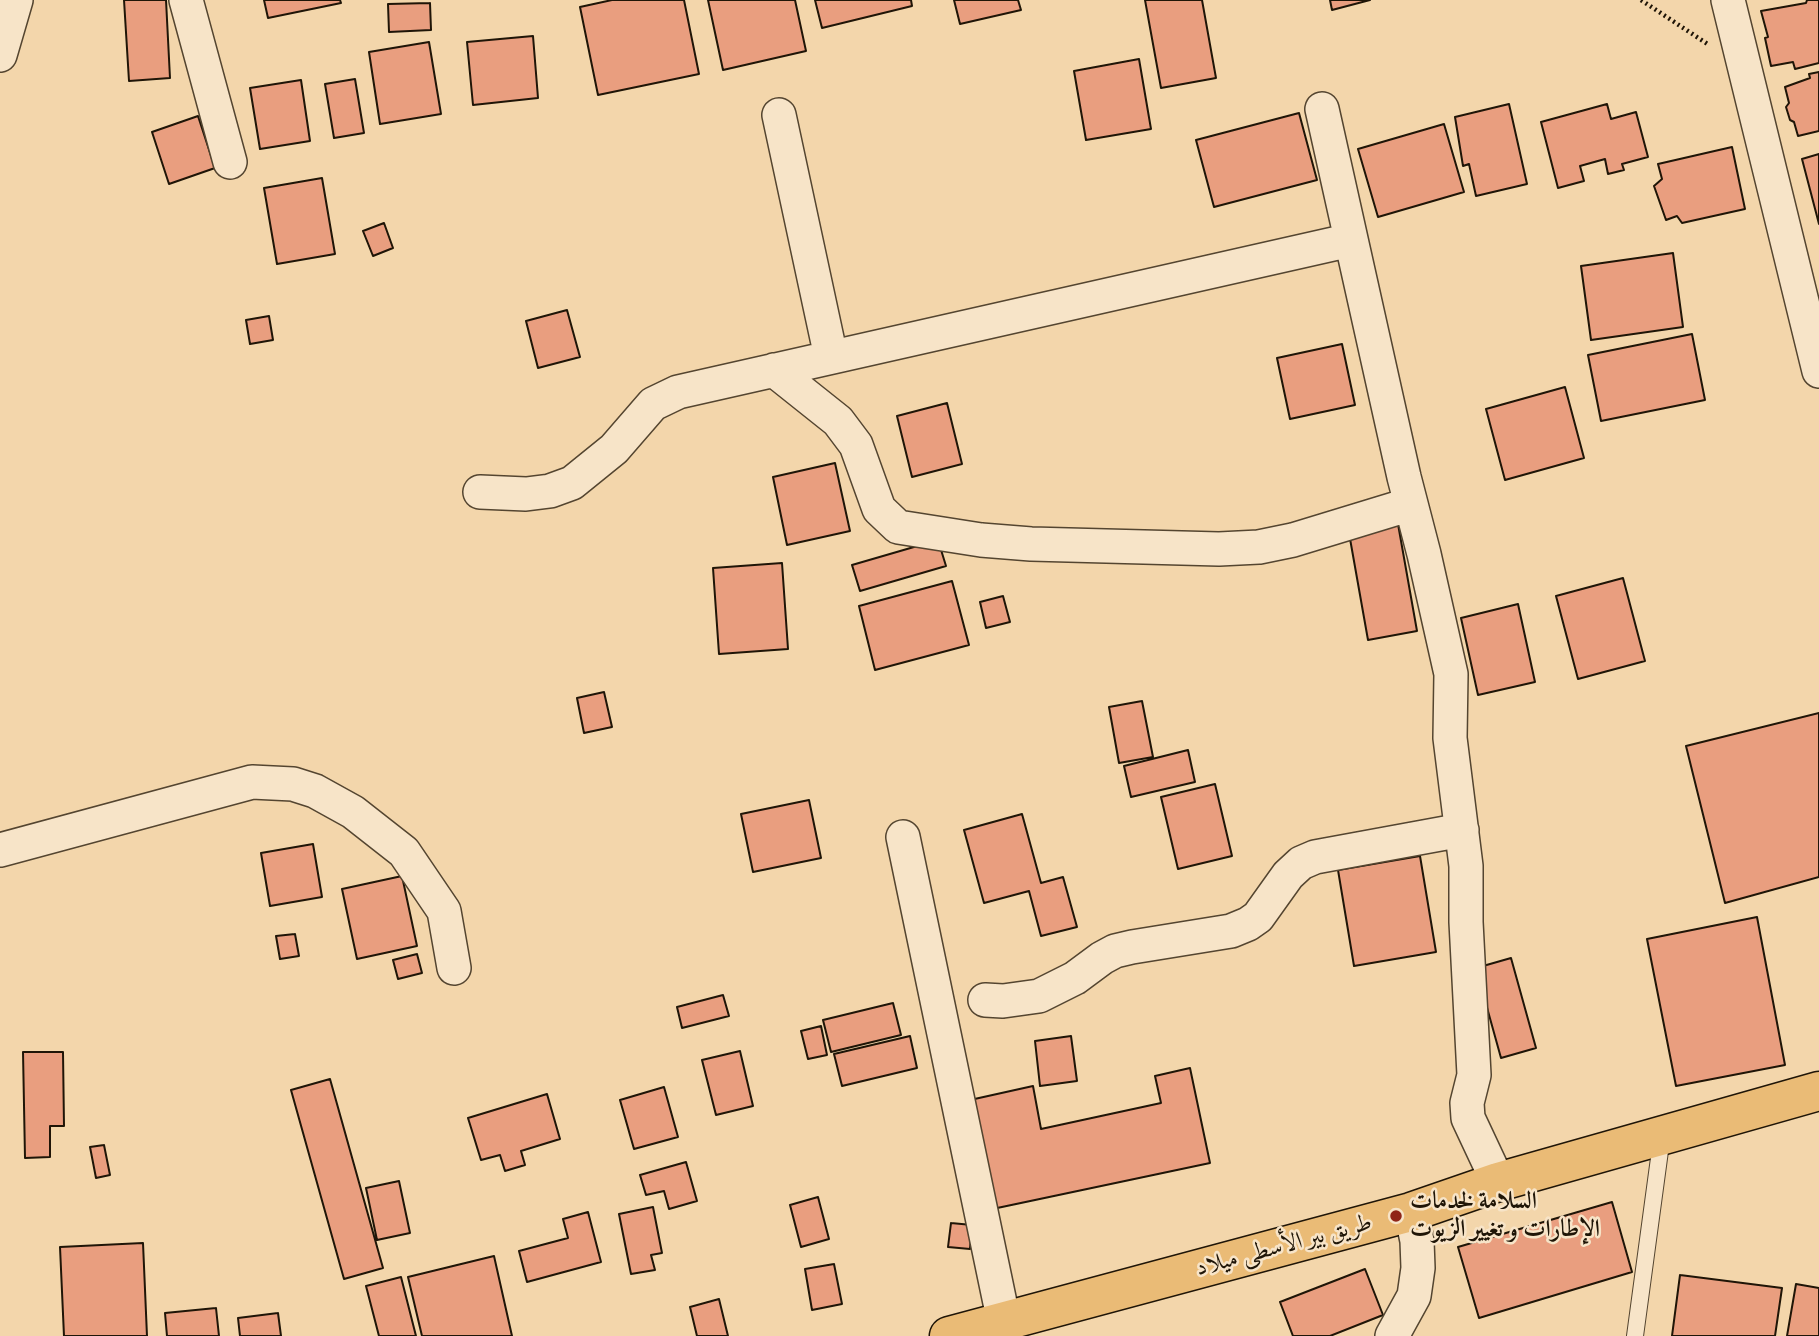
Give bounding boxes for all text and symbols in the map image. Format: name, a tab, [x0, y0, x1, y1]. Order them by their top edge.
place label: السلامة لخدمات الإطارات و تغيير الزيوت	[1410, 1188, 1600, 1244]
marker: السلامة لخدمات الإطارات و تغيير الزيوت	[1388, 1208, 1404, 1224]
street label: طريق بير الأسطى ميلاد	[1193, 1209, 1375, 1283]

